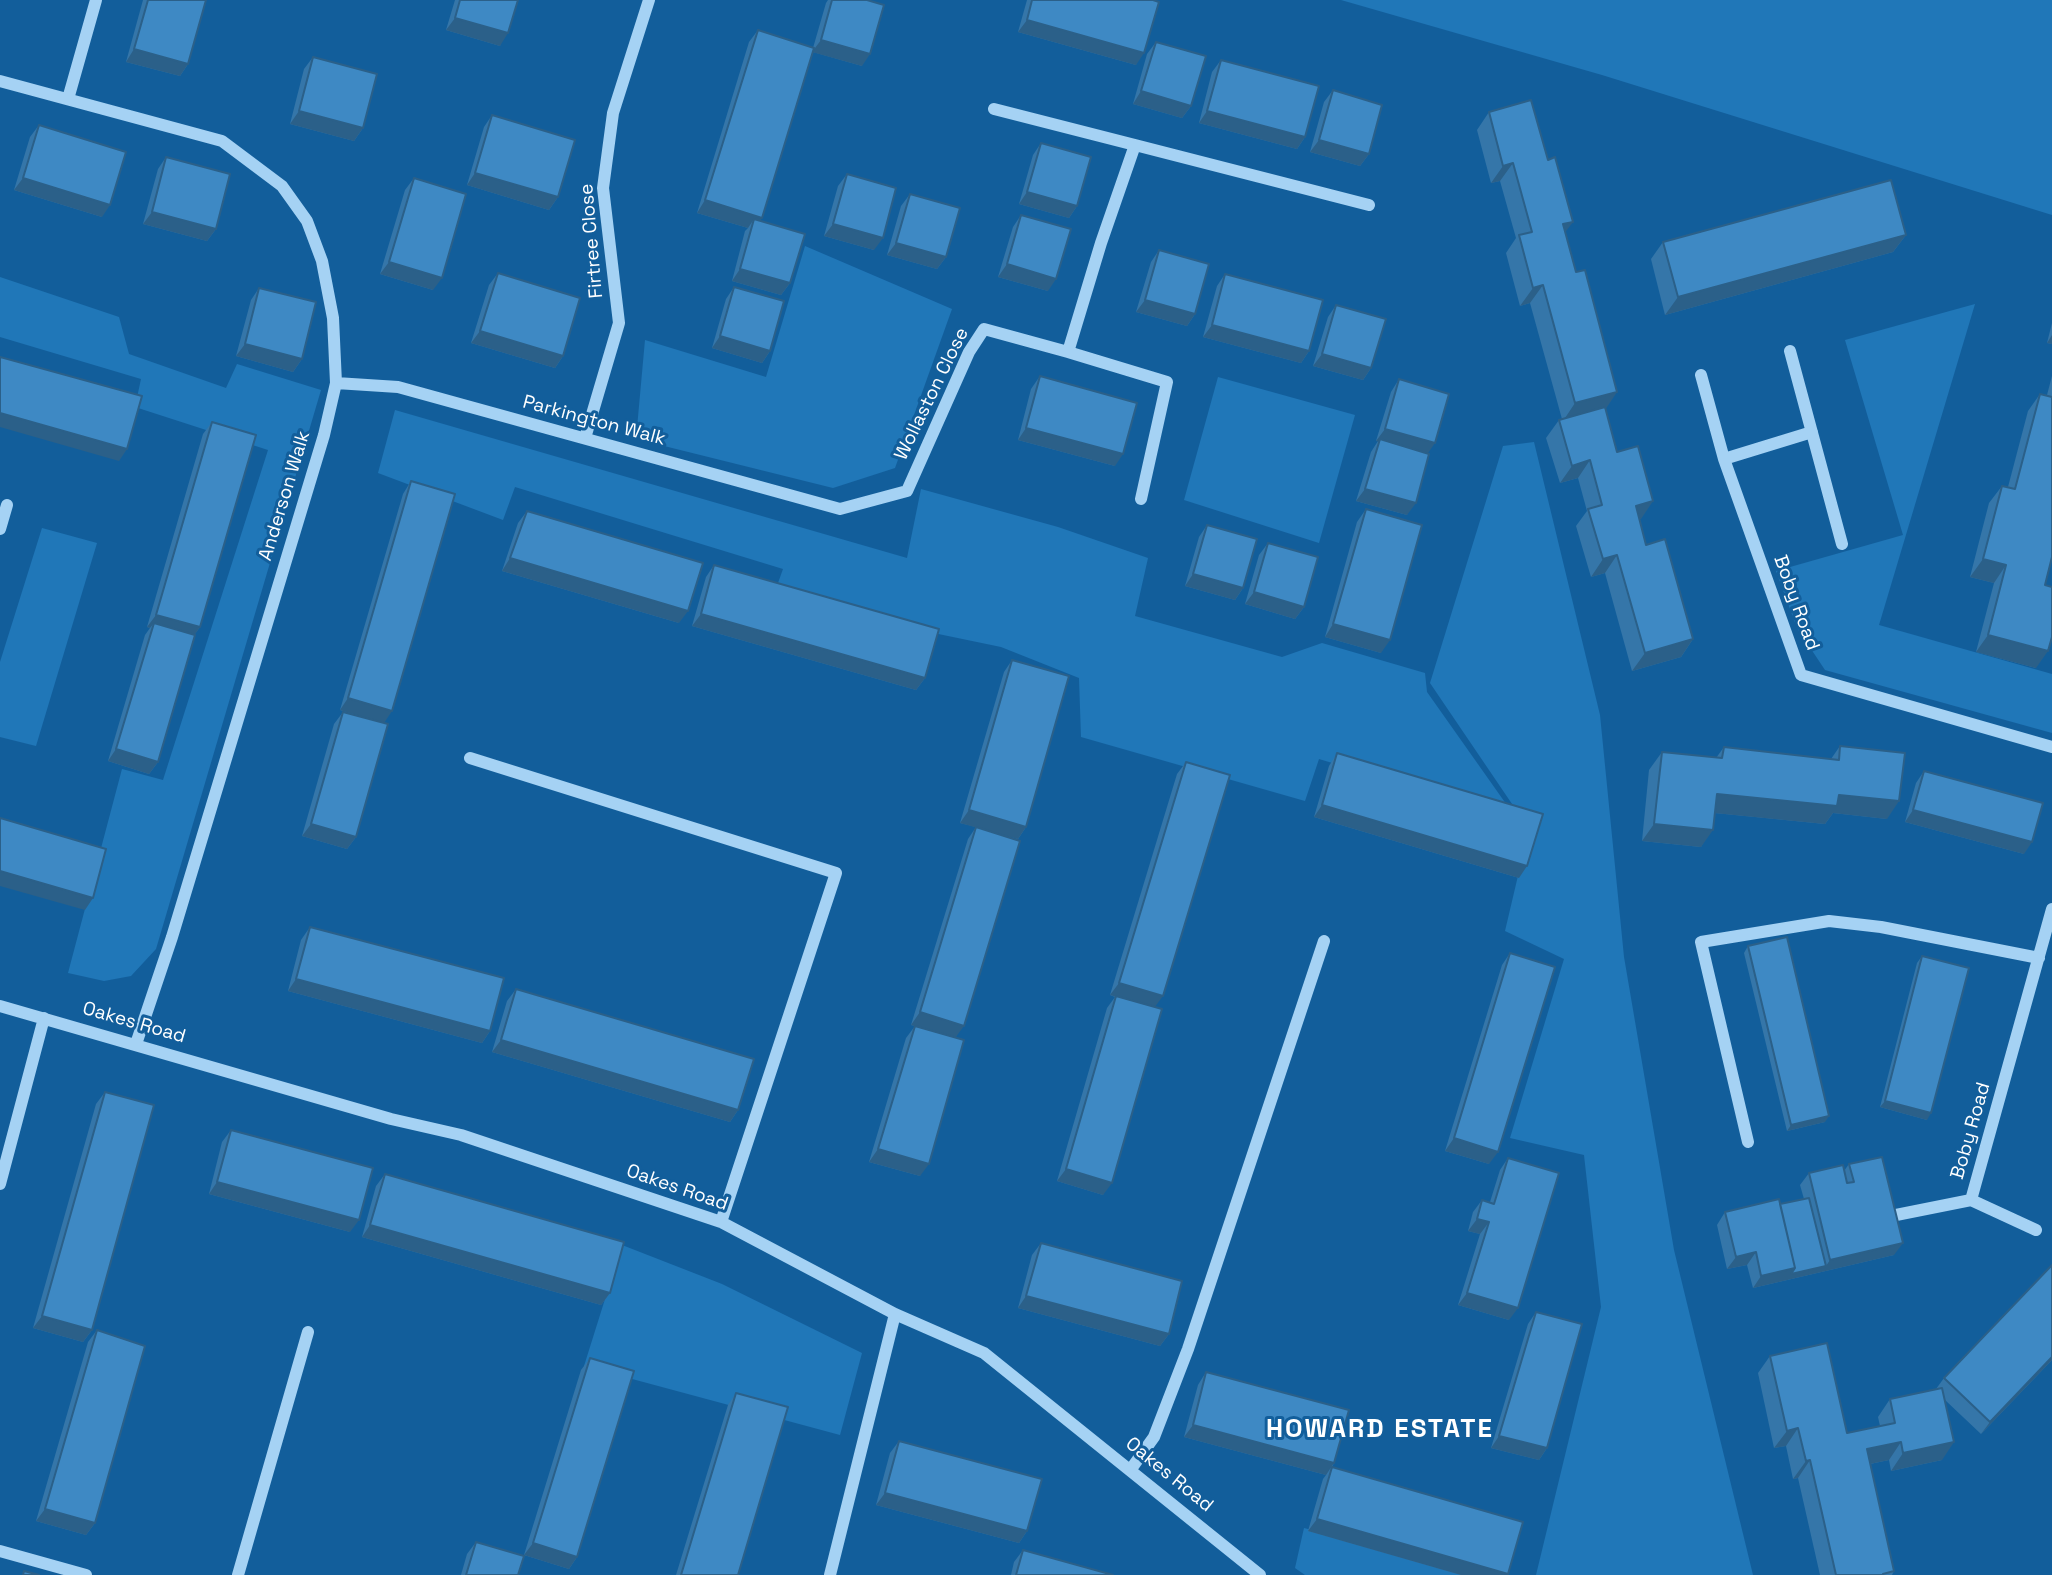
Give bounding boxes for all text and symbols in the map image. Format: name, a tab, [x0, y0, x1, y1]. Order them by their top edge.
street label: Firtree Close	[576, 183, 608, 299]
street label: Wollaston Close	[890, 324, 974, 464]
street label: Parkington Walk	[520, 391, 668, 451]
street label: Anderson Walk	[254, 428, 316, 564]
street label: Boby Road	[1768, 552, 1824, 654]
street label: Oakes Road	[80, 997, 188, 1049]
street label: Boby Road	[1946, 1080, 1996, 1182]
street label: Oakes Road	[623, 1160, 731, 1216]
district label: HOWARD ESTATE	[1268, 1414, 1492, 1446]
street label: Oakes Road	[1121, 1433, 1217, 1517]

